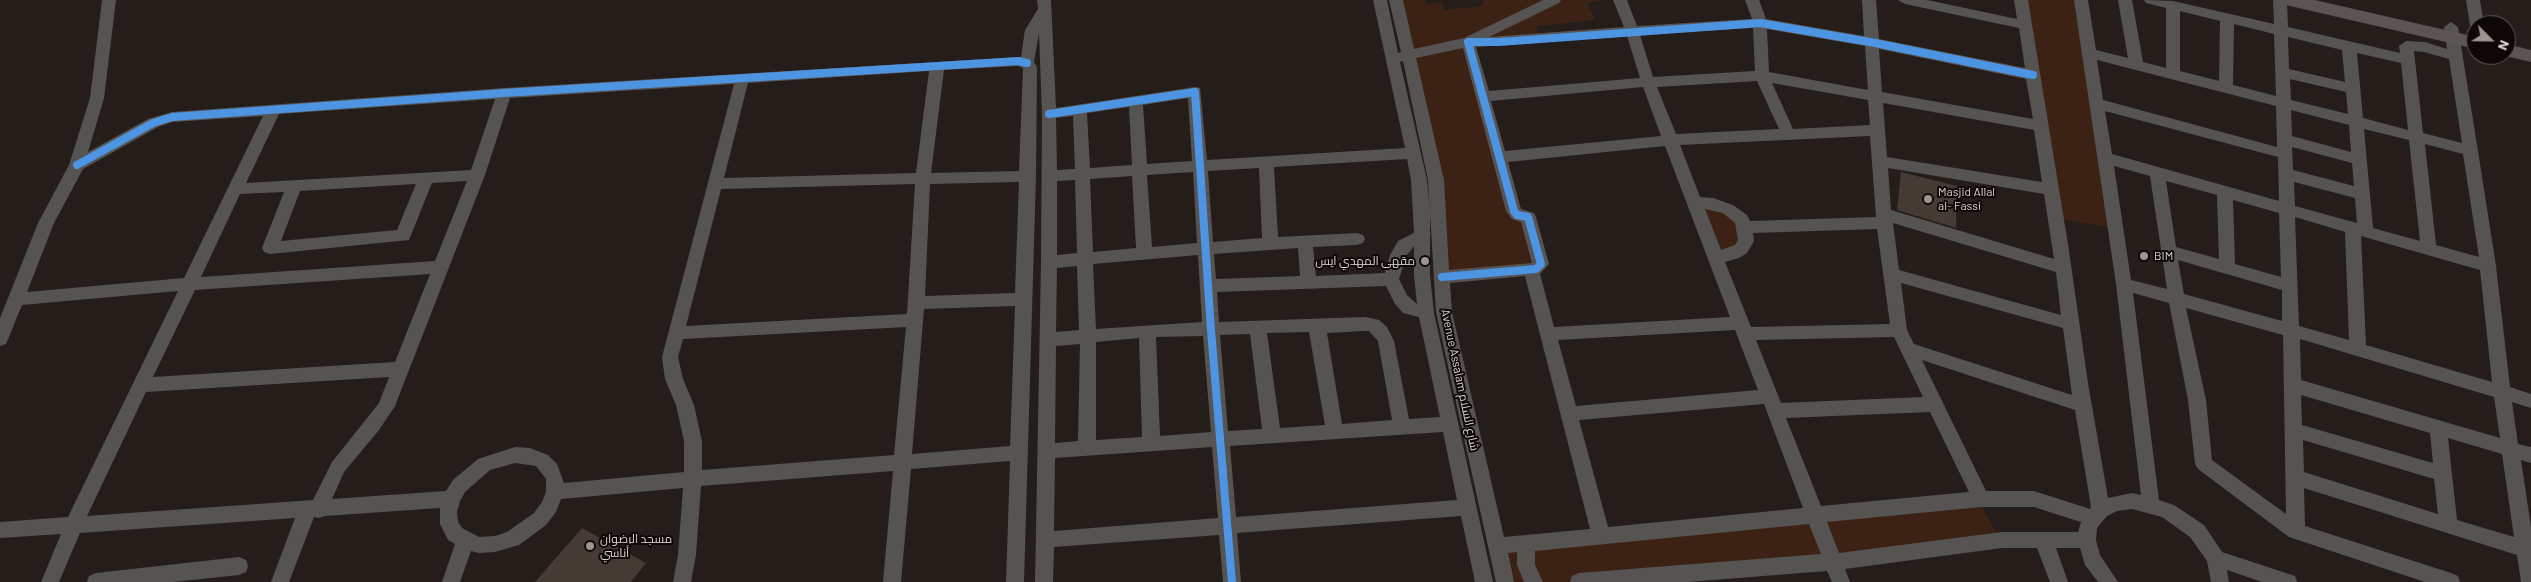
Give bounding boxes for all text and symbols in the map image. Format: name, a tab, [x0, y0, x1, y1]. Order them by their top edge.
north arrow	[2466, 15, 2516, 65]
text: N	[2495, 38, 2514, 53]
place label: Masjid Allal al- Fassi	[1938, 185, 1995, 213]
marker: Masjid Allal al- Fassi	[1922, 193, 1934, 205]
place label: BIM	[2154, 249, 2173, 263]
marker: BIM	[2138, 250, 2150, 262]
place label: مقهى المهدي ايس	[1315, 254, 1415, 268]
marker: مقهى المهدي ايس	[1419, 255, 1431, 267]
street label: Avenue Assalam شارع السلام	[1438, 308, 1482, 452]
place label: مسجد الرضوان أناسي	[600, 532, 672, 560]
marker: مسجد الرضوان أناسي	[584, 540, 596, 552]

